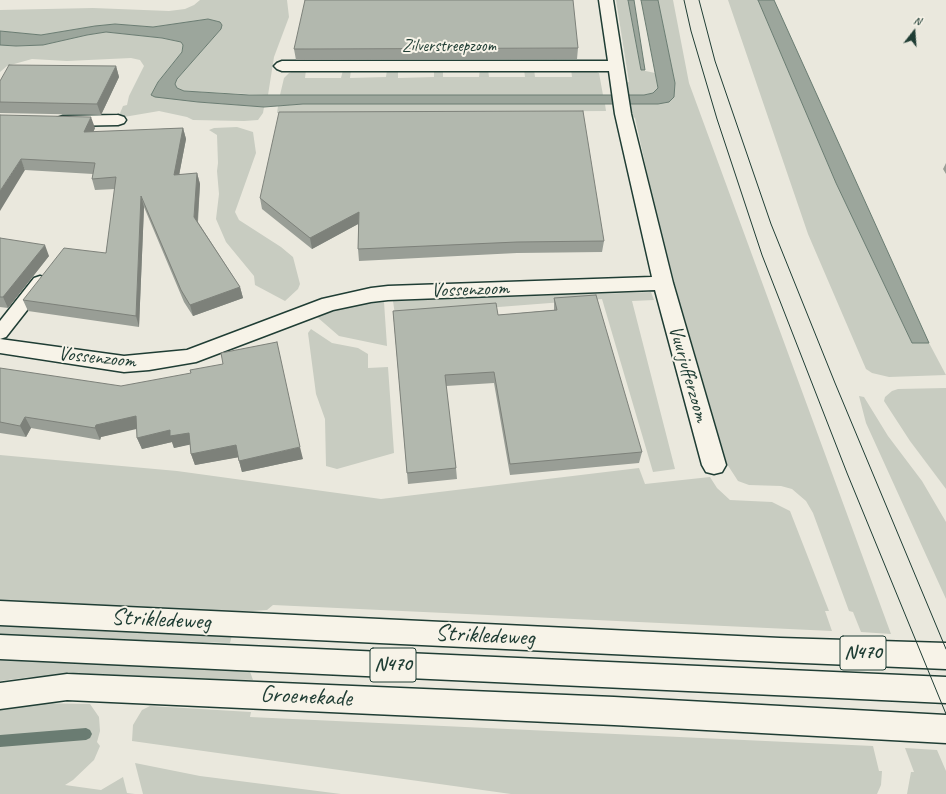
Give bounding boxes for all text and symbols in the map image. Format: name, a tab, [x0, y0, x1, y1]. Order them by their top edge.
north arrow	[894, 12, 934, 52]
text: N	[912, 13, 923, 28]
street label: Zilverstreepzoom	[402, 37, 496, 57]
street label: Vossenzoom	[431, 277, 509, 303]
street label: Vuurjufferzoom	[663, 323, 713, 425]
street label: Vossenzoom	[57, 342, 137, 374]
street label: Strikledeweg	[110, 603, 212, 637]
street label: Strikledeweg	[434, 619, 536, 653]
road number: N470	[840, 636, 886, 670]
road number: N470	[370, 648, 416, 682]
street label: Groenekade	[259, 680, 353, 714]

